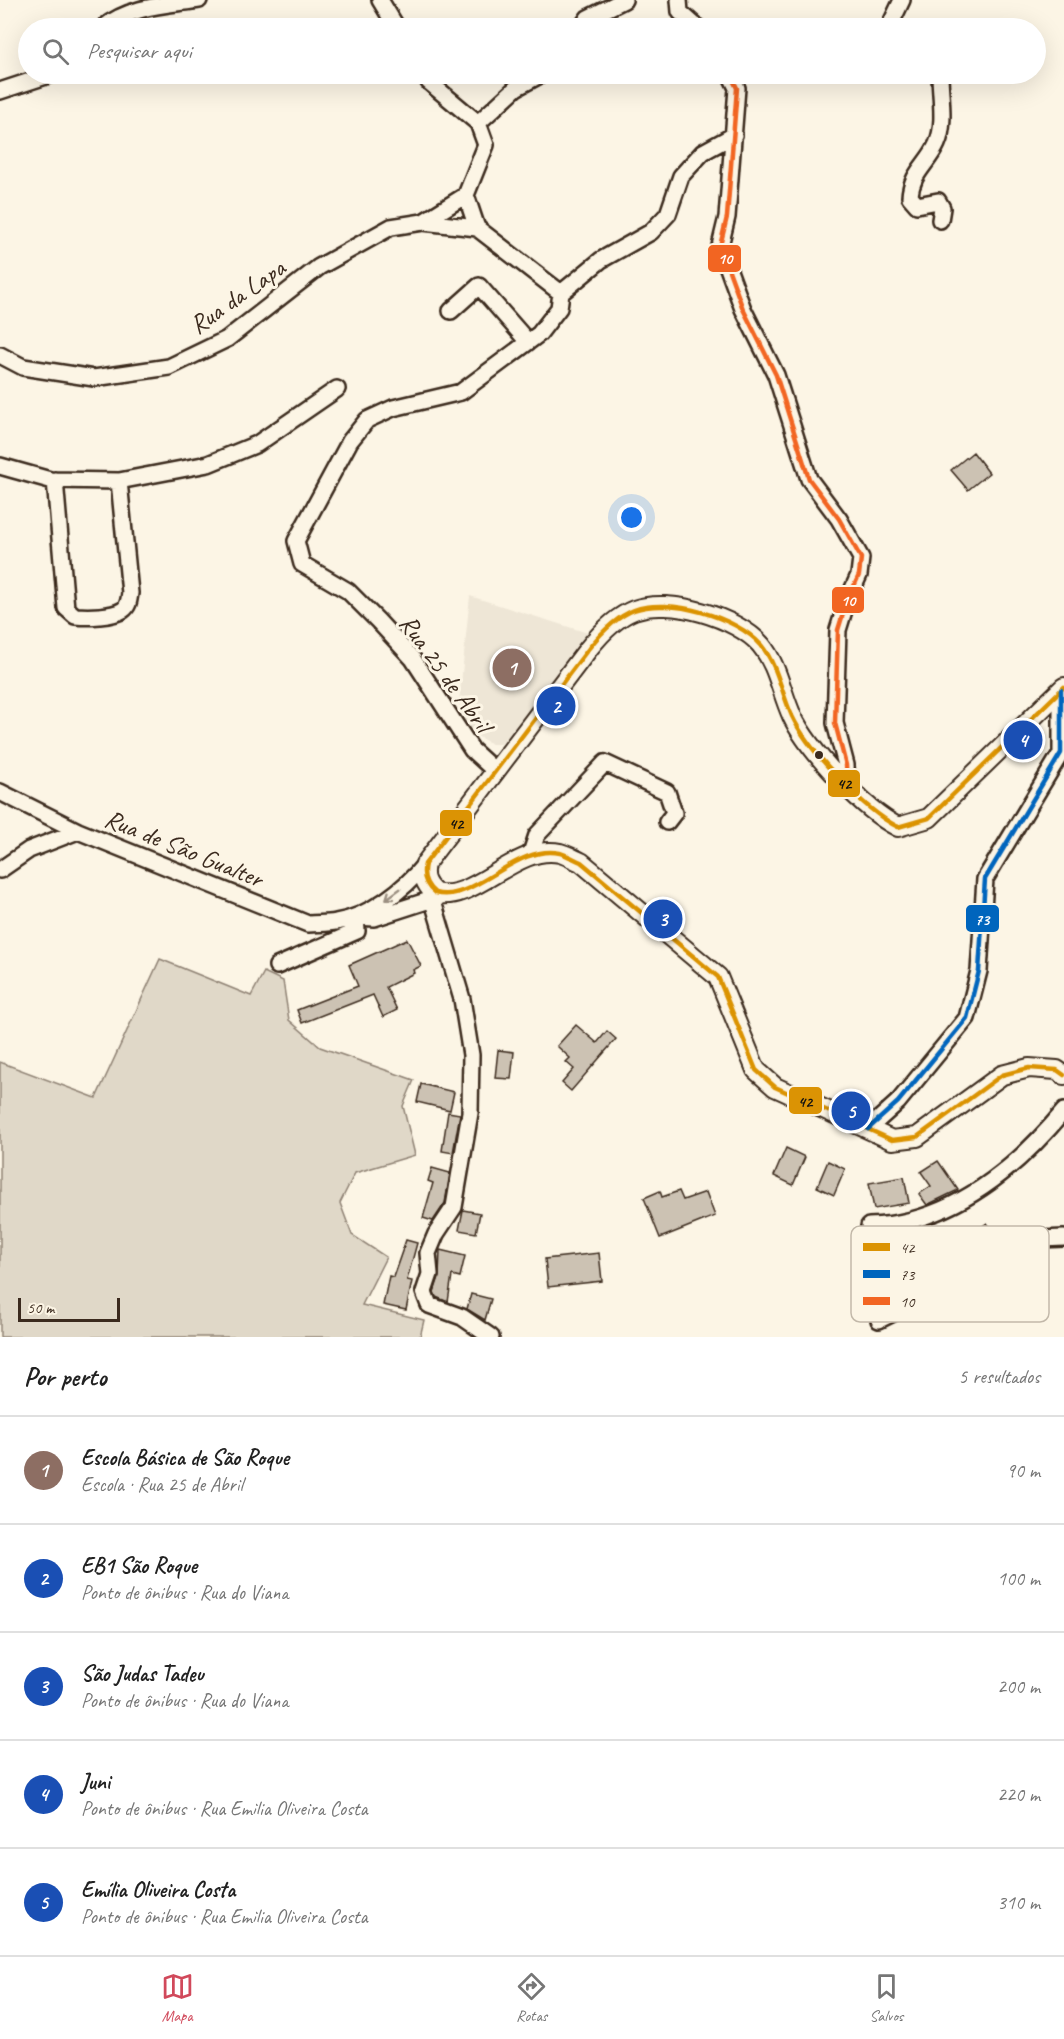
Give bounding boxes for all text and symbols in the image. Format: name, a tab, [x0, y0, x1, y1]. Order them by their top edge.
search box	[18, 18, 1046, 84]
icon: search	[39, 35, 72, 68]
text: Pesquisar aqui	[87, 37, 192, 65]
line badge: 10	[707, 244, 742, 273]
text: 10	[718, 249, 734, 269]
street label: Rua da Lapa	[183, 251, 293, 341]
your location	[617, 503, 646, 532]
line badge: 10	[831, 586, 865, 614]
text: 10	[841, 591, 857, 611]
street label: Rua 25 de Abril	[392, 608, 502, 742]
pin: 1	[492, 646, 532, 690]
pin: 2	[536, 684, 576, 728]
pin: 4	[1004, 718, 1042, 762]
unlabelled marker	[813, 749, 825, 761]
line badge: 42	[827, 769, 861, 798]
text: 42	[837, 774, 853, 794]
street label: Rua de São Gualter	[100, 802, 270, 896]
line badge: 42	[439, 809, 473, 837]
text: 42	[449, 814, 465, 834]
one-way arrow	[385, 887, 401, 900]
pin: 3	[644, 896, 682, 942]
line badge: 73	[965, 904, 1000, 933]
text: 73	[975, 910, 991, 930]
line badge: 42	[788, 1086, 823, 1115]
pin: 5	[832, 1088, 870, 1134]
text: 42	[798, 1092, 814, 1112]
legend	[851, 1226, 1049, 1322]
text: 42	[900, 1238, 916, 1258]
text: 73	[900, 1265, 916, 1285]
text: 10	[900, 1292, 916, 1312]
scale bar	[18, 1295, 120, 1322]
text: 50 m	[27, 1298, 54, 1318]
text: Por perto	[24, 1360, 106, 1393]
text: 5 resultados	[958, 1364, 1040, 1389]
text: Escola Básica de São Roque	[81, 1444, 289, 1472]
text: 1	[39, 1458, 48, 1483]
text: 90 m	[1006, 1458, 1040, 1483]
text: Escola · Rua 25 de Abril	[81, 1472, 243, 1497]
text: EB1 São Roque	[81, 1552, 197, 1580]
text: 2	[39, 1566, 48, 1591]
text: 100 m	[997, 1566, 1040, 1591]
text: Ponto de ônibus · Rua do Viana	[81, 1580, 289, 1605]
text: São Judas Tadeu	[81, 1660, 203, 1688]
text: 3	[39, 1674, 48, 1699]
text: 200 m	[997, 1674, 1040, 1699]
text: Ponto de ônibus · Rua do Viana	[81, 1688, 289, 1713]
text: Juni	[81, 1768, 110, 1796]
text: 4	[39, 1782, 48, 1807]
text: 220 m	[997, 1782, 1040, 1807]
text: Ponto de ônibus · Rua Emilia Oliveira Costa	[81, 1796, 368, 1821]
text: Emília Oliveira Costa	[81, 1876, 235, 1904]
text: 5	[39, 1890, 48, 1915]
text: 310 m	[997, 1890, 1040, 1915]
text: Ponto de ônibus · Rua Emilia Oliveira Costa	[81, 1904, 368, 1929]
tab: Mapa	[161, 1970, 194, 2026]
tab: Rotas	[515, 1970, 548, 2026]
tab: Salvos	[870, 1970, 903, 2026]

